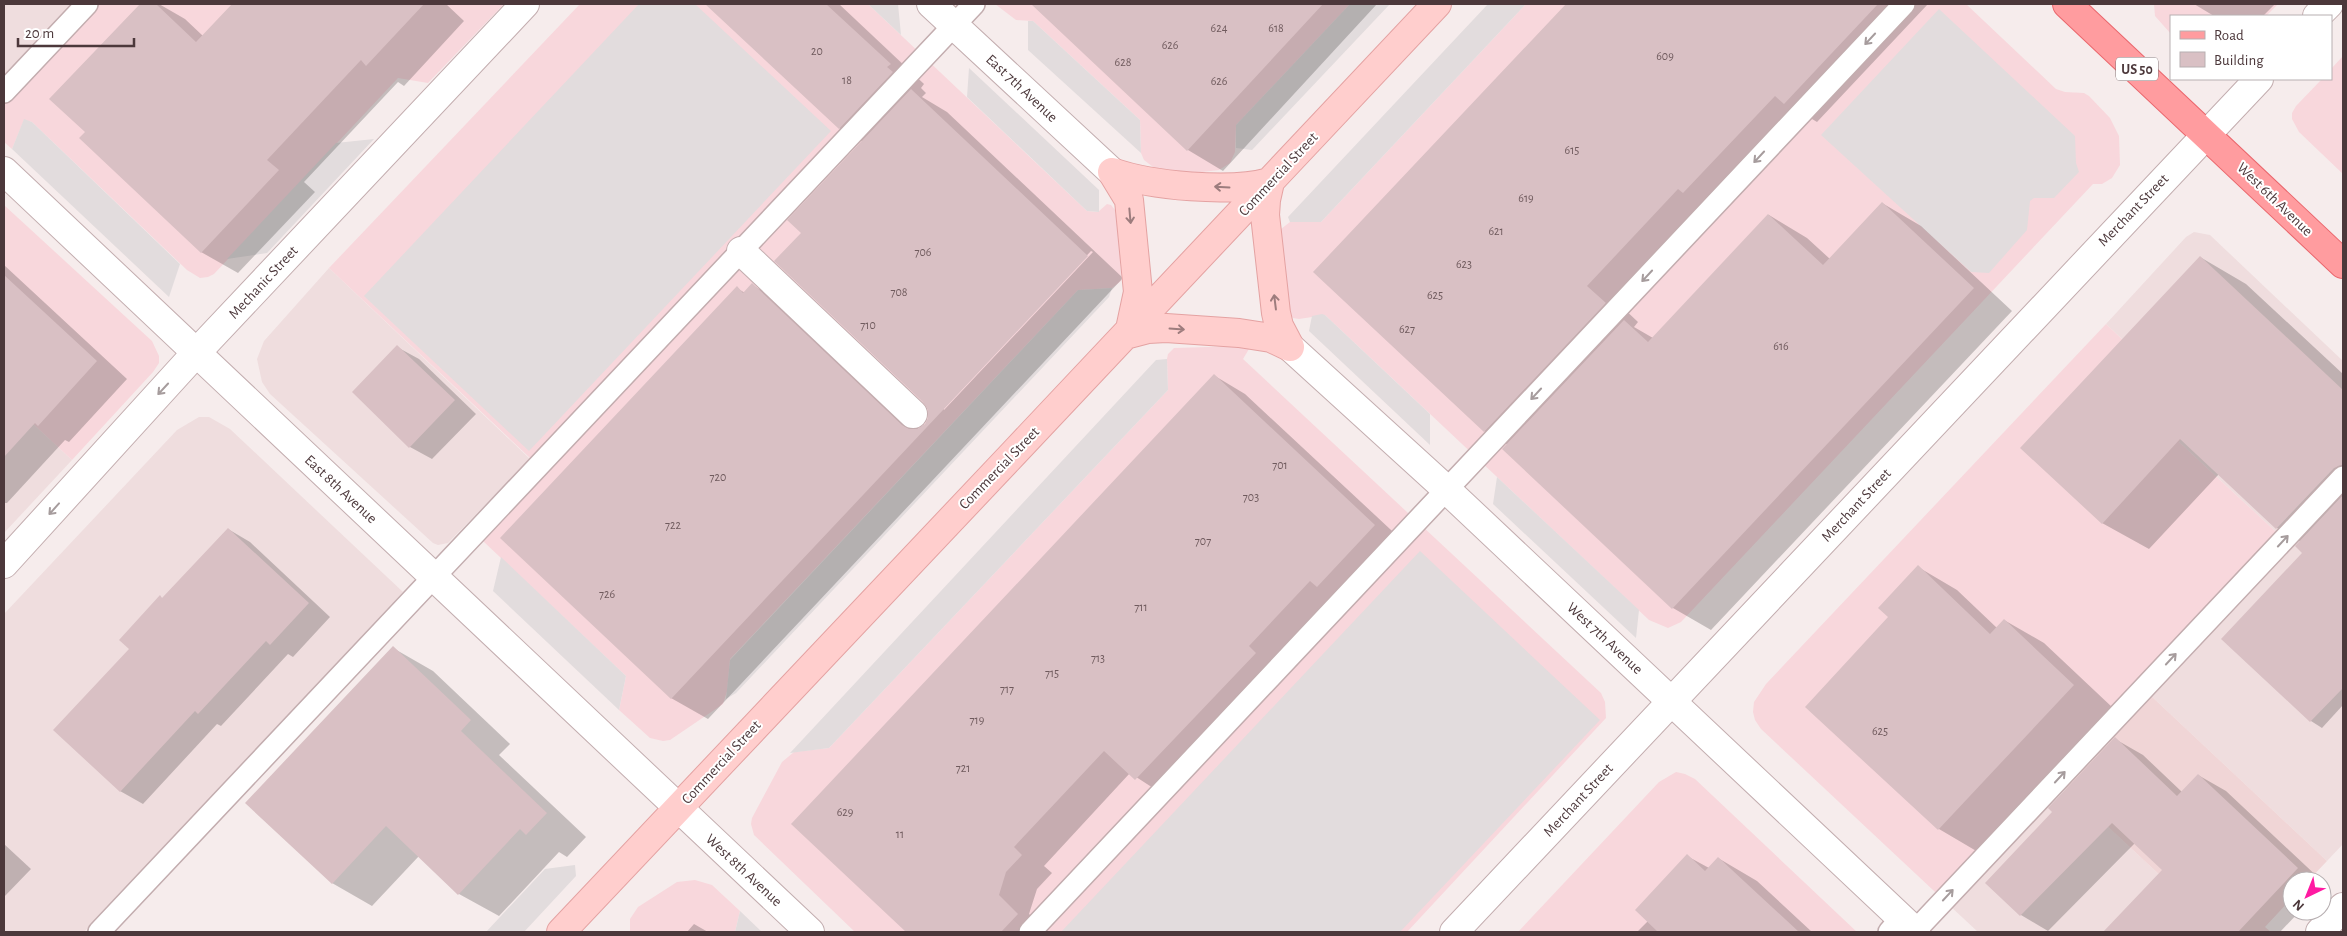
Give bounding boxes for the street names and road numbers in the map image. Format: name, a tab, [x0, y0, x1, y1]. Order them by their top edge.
street label: East 7th Avenue	[983, 52, 1060, 125]
road number: US 50	[2116, 58, 2158, 80]
street label: Commercial Street	[1236, 130, 1321, 219]
street label: West 6th Avenue	[2234, 160, 2315, 239]
street label: Merchant Street	[2095, 171, 2172, 249]
street label: Mechanic Street	[226, 243, 301, 322]
street label: Commercial Street	[956, 424, 1042, 512]
street label: East 8th Avenue	[302, 452, 380, 526]
street label: Merchant Street	[1819, 466, 1894, 545]
street label: West 7th Avenue	[1564, 600, 1645, 677]
street label: Commercial Street	[679, 718, 764, 807]
street label: Merchant Street	[1541, 761, 1616, 840]
street label: West 8th Avenue	[703, 831, 785, 909]

